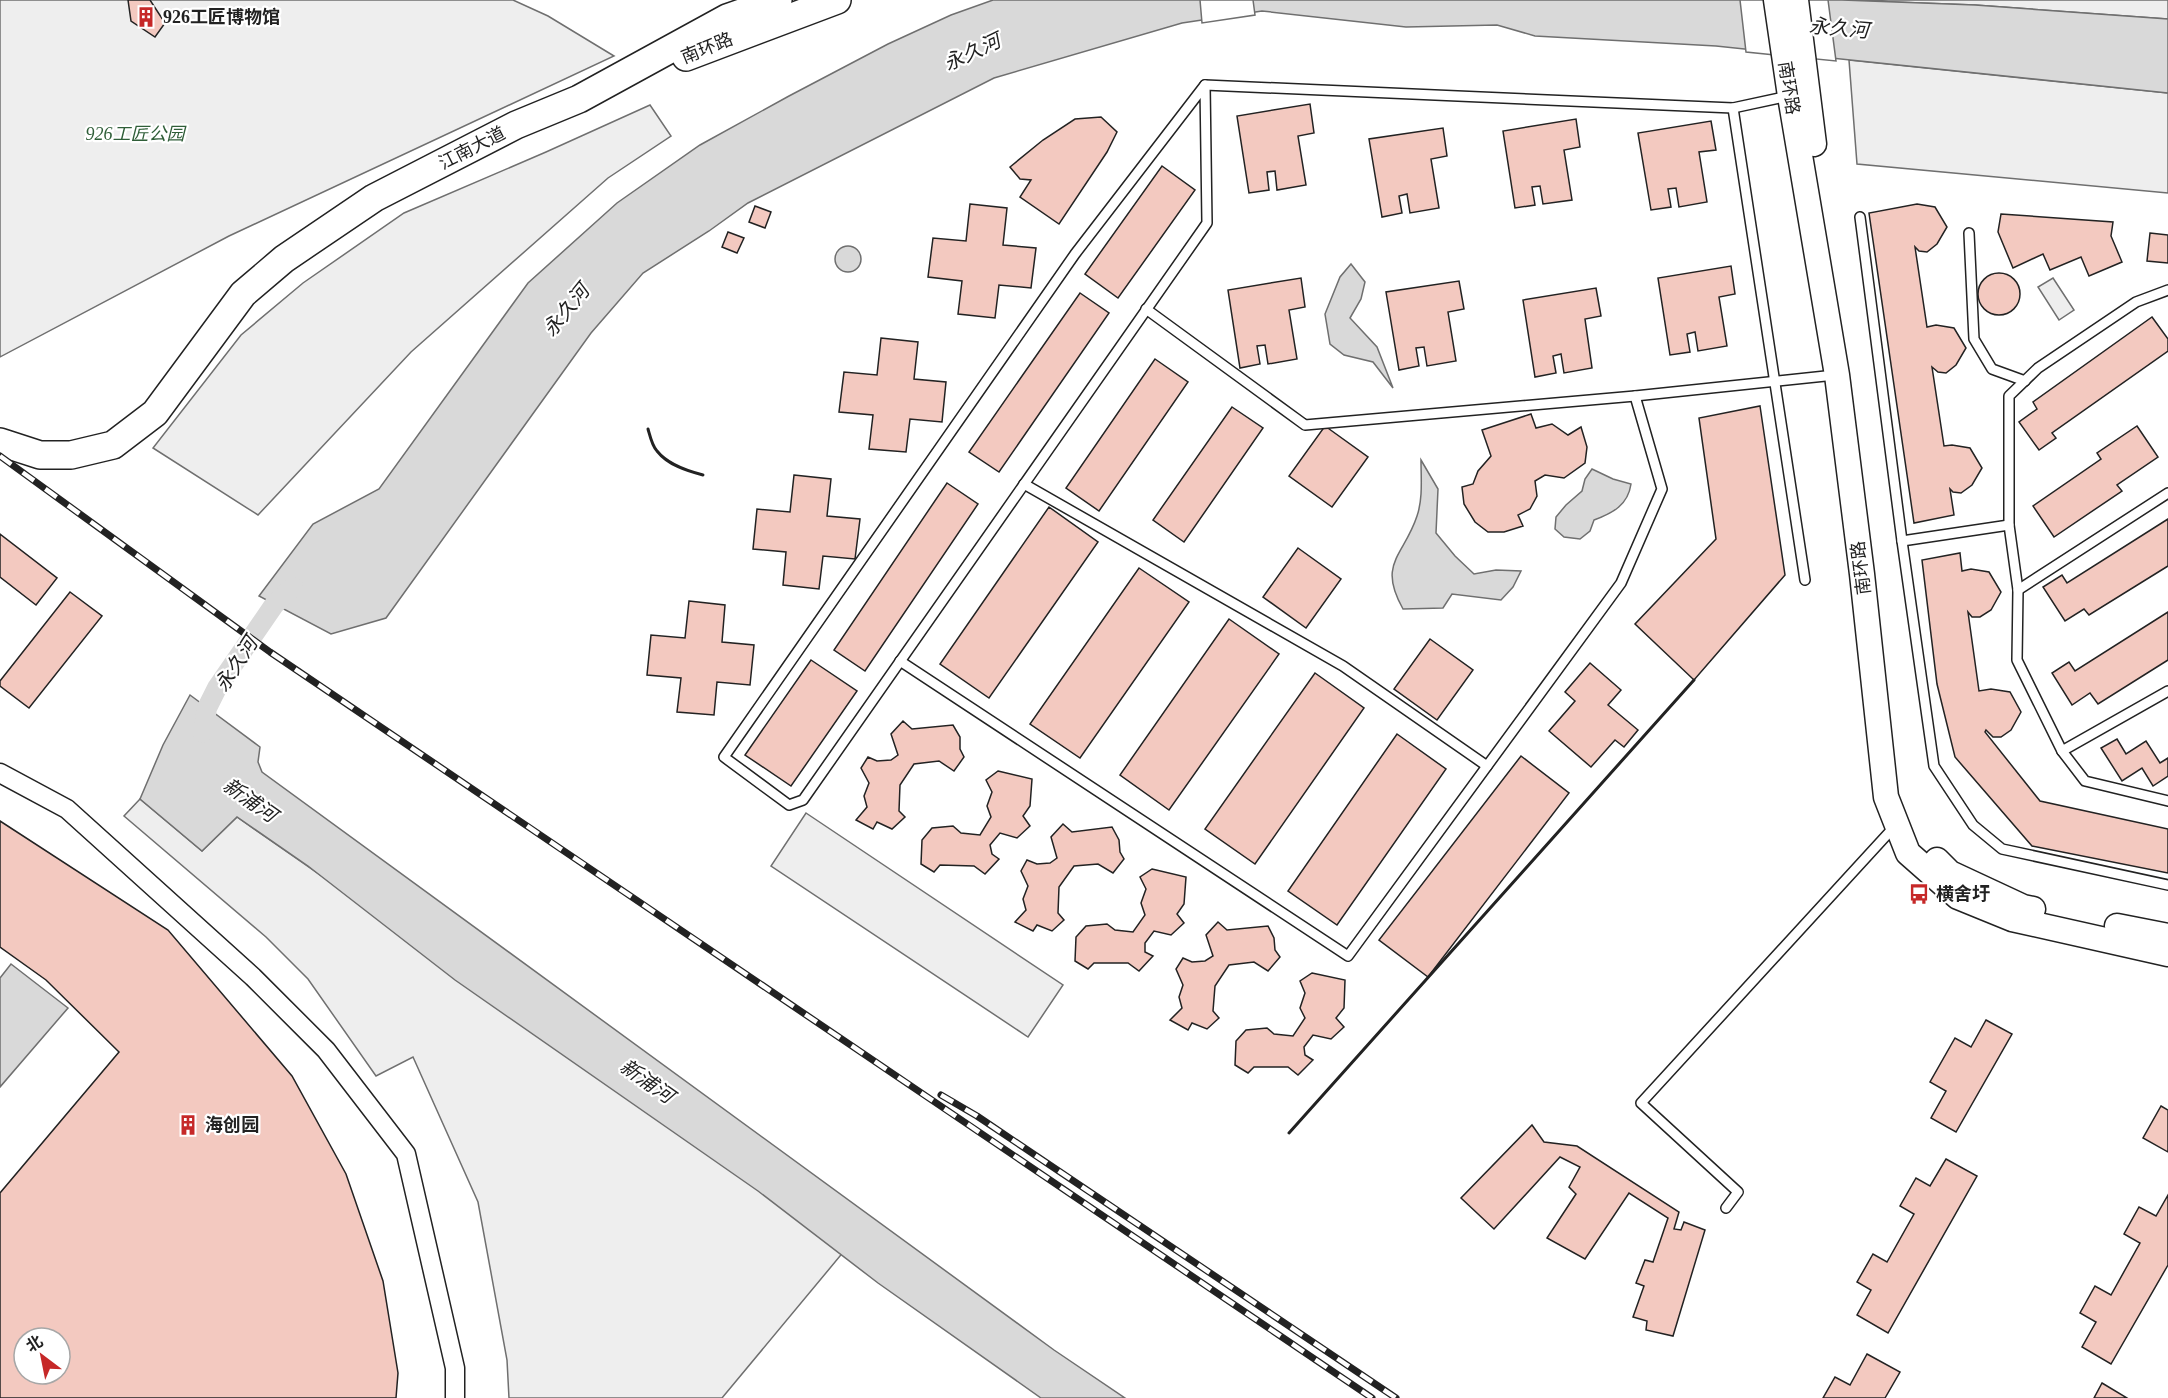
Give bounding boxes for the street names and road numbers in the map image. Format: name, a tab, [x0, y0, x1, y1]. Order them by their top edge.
street label: 南环路	[678, 29, 736, 67]
street label: 南环路	[1775, 60, 1803, 116]
street label: 江南大道	[435, 123, 509, 173]
street label: 南环路	[1848, 540, 1874, 596]

